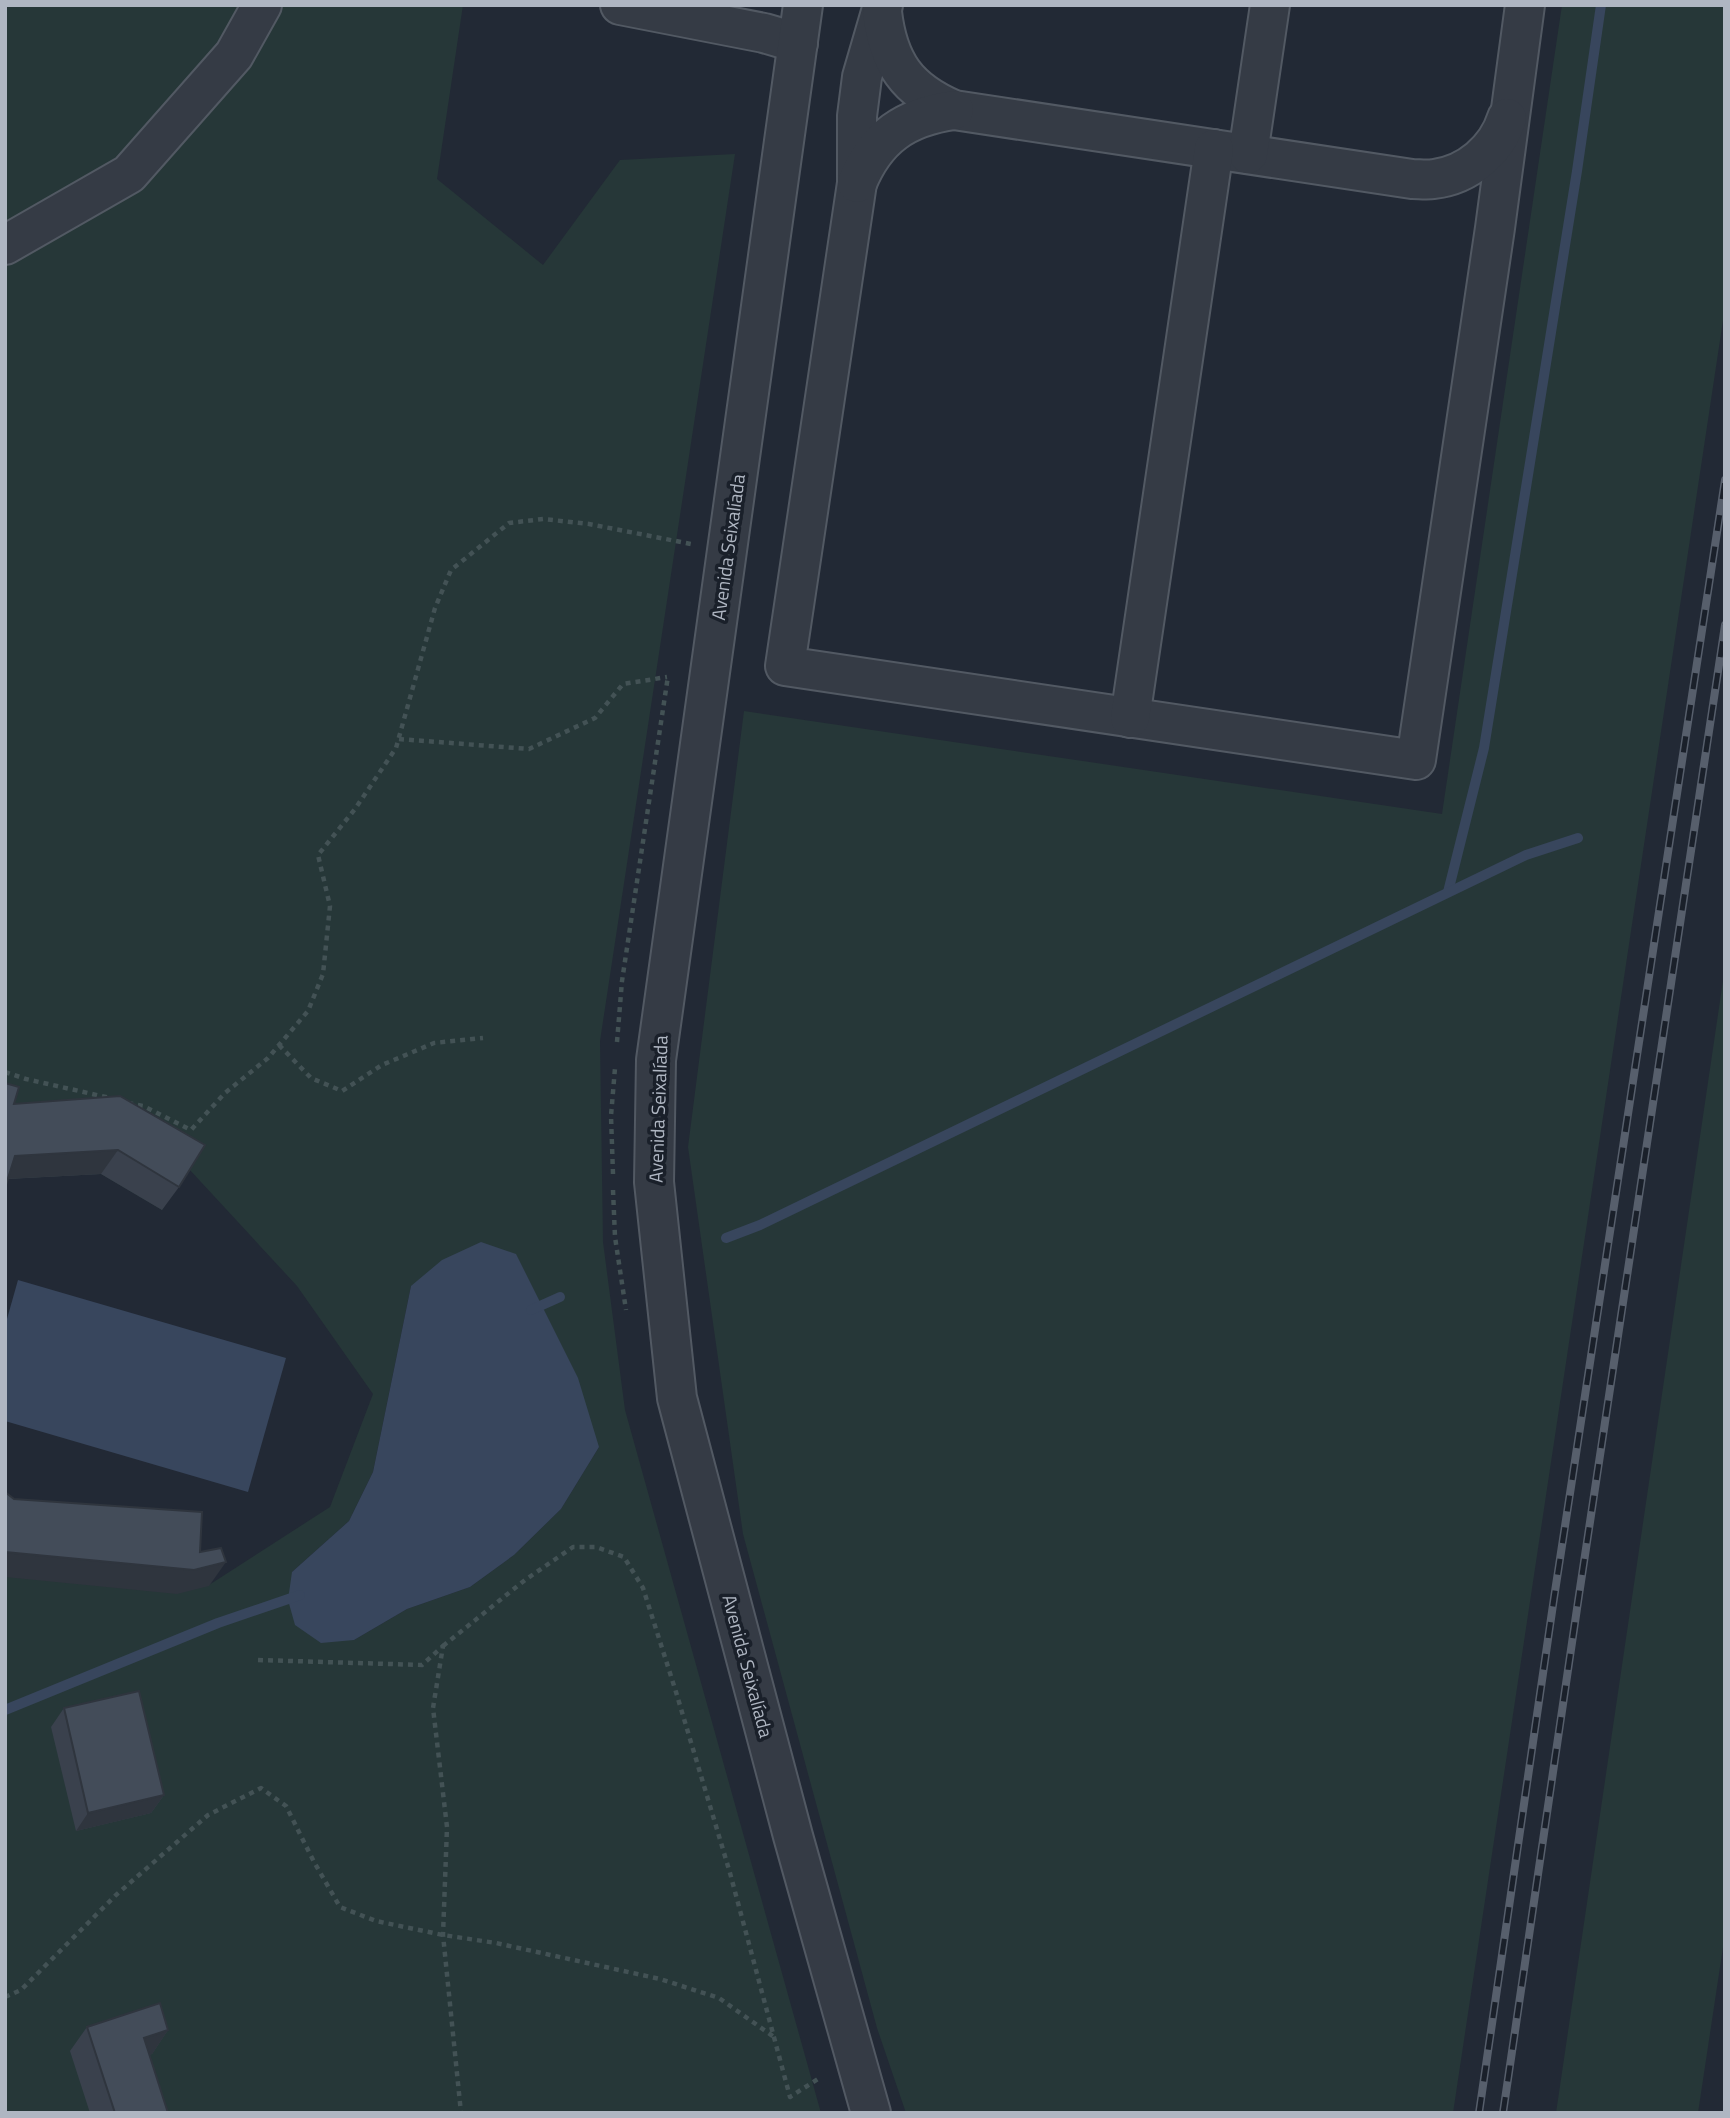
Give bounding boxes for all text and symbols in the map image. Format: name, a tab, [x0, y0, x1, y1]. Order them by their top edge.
street label: Avenida Seixalíada	[703, 471, 752, 622]
street label: Avenida Seixalíada	[640, 1034, 675, 1183]
street label: Avenida Seixalíada	[715, 1591, 782, 1741]

